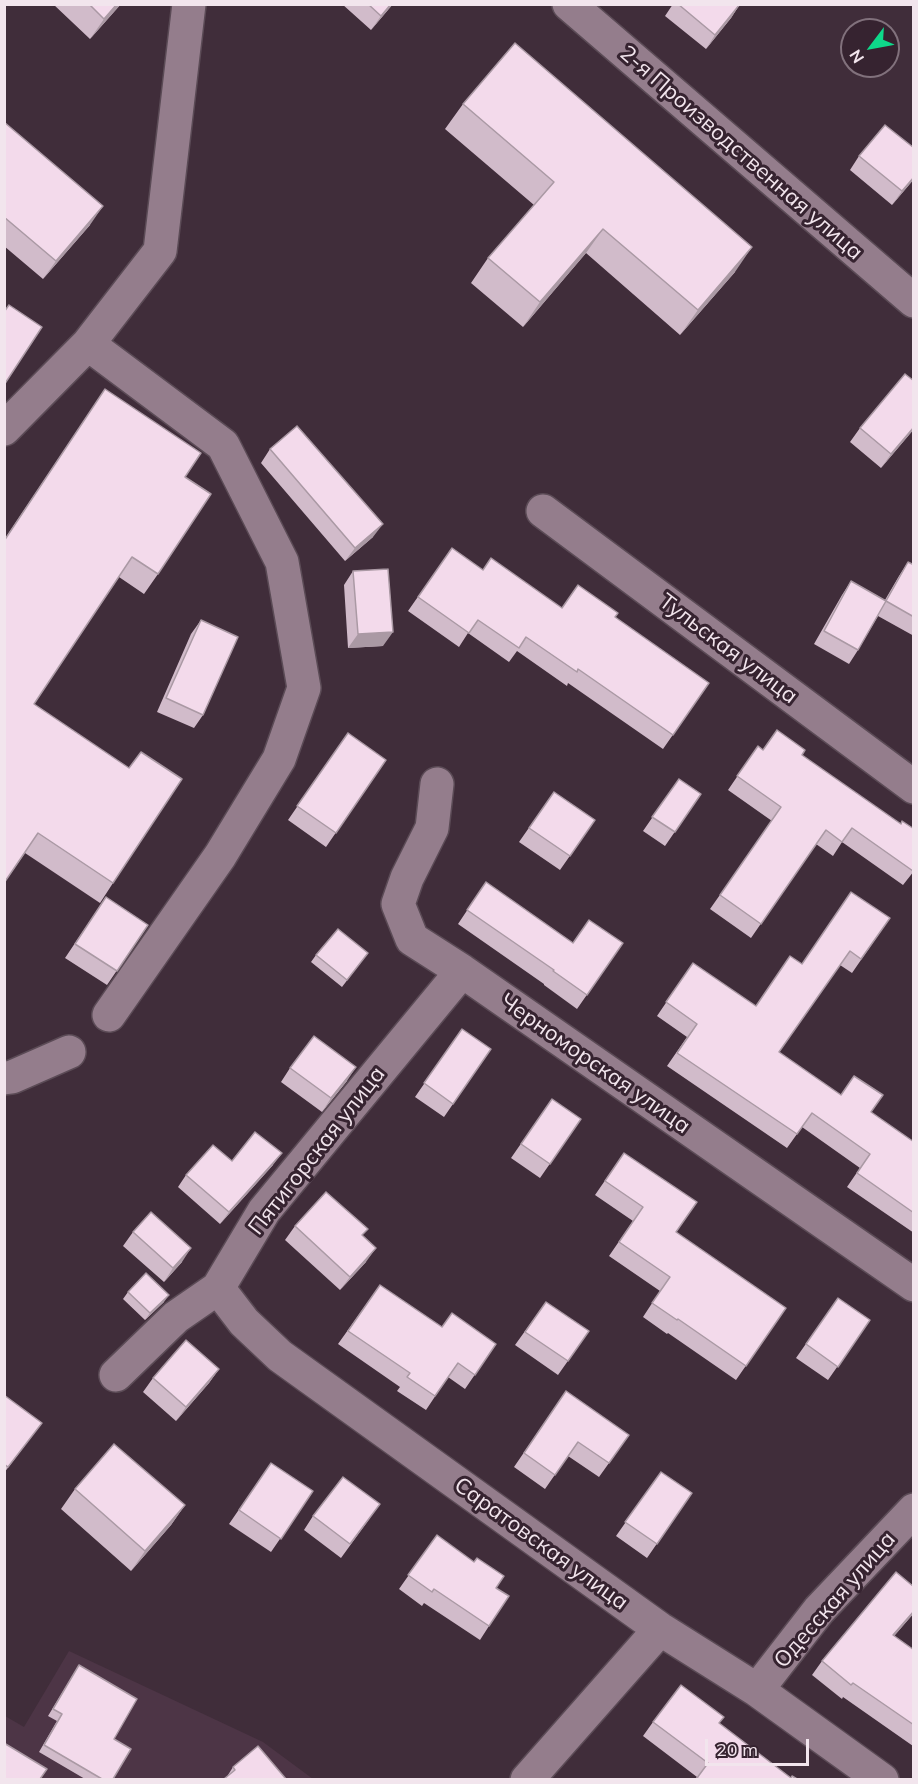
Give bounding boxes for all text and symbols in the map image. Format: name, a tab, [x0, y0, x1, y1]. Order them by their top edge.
north arrow	[840, 18, 900, 78]
street label: 2-я Производственная улица	[614, 40, 868, 266]
text: N	[845, 46, 868, 67]
street label: Тульская улица	[654, 588, 802, 710]
street label: Черноморская улица	[495, 988, 695, 1140]
street label: Пятигорская улица	[243, 1062, 391, 1240]
street label: Саратовская улица	[449, 1472, 633, 1616]
street label: Одесская улица	[769, 1527, 901, 1673]
scale bar	[708, 1727, 812, 1765]
text: 20 m	[716, 1738, 758, 1761]

